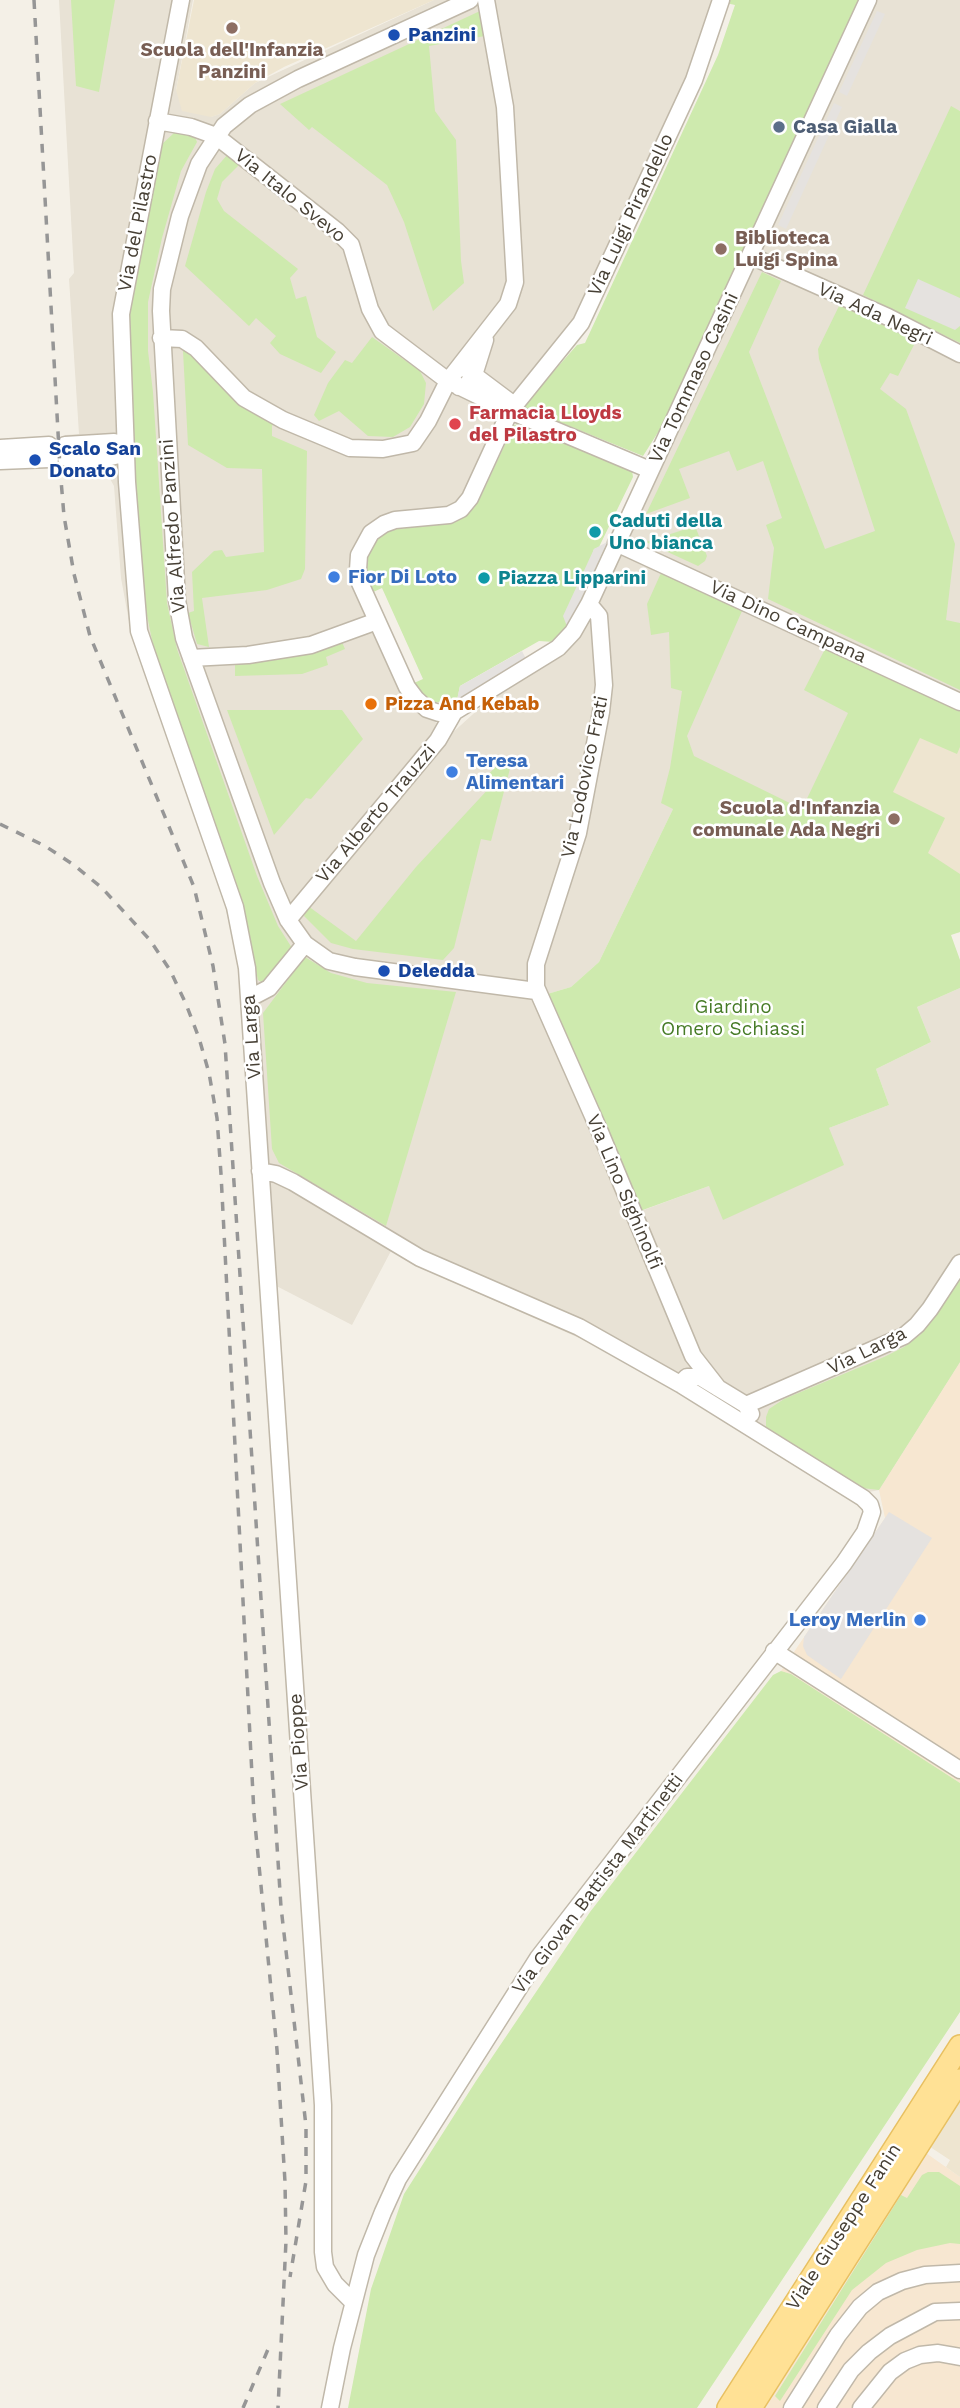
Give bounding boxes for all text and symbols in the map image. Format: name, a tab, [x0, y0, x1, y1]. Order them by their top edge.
marker: Scuola dell'Infanzia Panzini	[224, 20, 240, 36]
place label: Panzini	[408, 24, 476, 46]
marker: Panzini	[386, 27, 402, 43]
place label: Scuola dell'Infanzia Panzini	[140, 39, 324, 83]
place label: Casa Gialla	[793, 116, 897, 138]
marker: Casa Gialla	[771, 119, 787, 135]
street label: Via Luigi Pirandello	[583, 130, 679, 300]
street label: Via Italo Svevo	[230, 144, 350, 248]
street label: Via del Pilastro	[113, 152, 163, 294]
place label: Biblioteca Luigi Spina	[735, 227, 838, 271]
marker: Biblioteca Luigi Spina	[713, 241, 729, 257]
street label: Via Ada Negri	[814, 278, 936, 350]
street label: Via Tommaso Casini	[644, 289, 744, 467]
place label: Farmacia Lloyds del Pilastro	[469, 402, 622, 446]
marker: Farmacia Lloyds del Pilastro	[447, 416, 463, 432]
place label: Scalo San Donato	[49, 438, 141, 482]
street label: Via Alfredo Panzini	[156, 438, 190, 614]
marker: Scalo San Donato	[27, 452, 43, 468]
place label: Caduti della Uno bianca	[609, 510, 722, 554]
marker: Caduti della Uno bianca	[587, 524, 603, 540]
place label: Fior Di Loto	[348, 566, 457, 588]
place label: Piazza Lipparini	[498, 567, 646, 589]
marker: Fior Di Loto	[326, 569, 342, 585]
marker: Piazza Lipparini	[476, 570, 492, 586]
street label: Via Dino Campana	[706, 576, 870, 668]
place label: Pizza And Kebab	[385, 693, 539, 715]
street label: Via Lodovico Frati	[557, 694, 613, 860]
marker: Pizza And Kebab	[363, 696, 379, 712]
street label: Via Alberto Trauzzi	[311, 740, 441, 888]
place label: Teresa Alimentari	[466, 750, 564, 794]
marker: Teresa Alimentari	[444, 764, 460, 780]
place label: Scuola d'Infanzia comunale Ada Negri	[692, 797, 880, 841]
marker: Scuola d'Infanzia comunale Ada Negri	[886, 811, 902, 827]
place label: Deledda	[398, 960, 475, 982]
marker: Deledda	[376, 963, 392, 979]
street label: Via Larga	[238, 994, 266, 1080]
park label: Giardino Omero Schiassi	[661, 996, 805, 1040]
street label: Via Lino Sighinolfi	[581, 1111, 667, 1273]
street label: Via Larga	[824, 1322, 910, 1380]
place label: Leroy Merlin	[789, 1609, 906, 1631]
marker: Leroy Merlin	[912, 1612, 928, 1628]
street label: Via Pioppe	[284, 1693, 314, 1791]
street label: Via Giovan Battista Martinetti	[508, 1769, 688, 1999]
street label: Viale Giuseppe Fanin	[782, 2139, 906, 2315]

